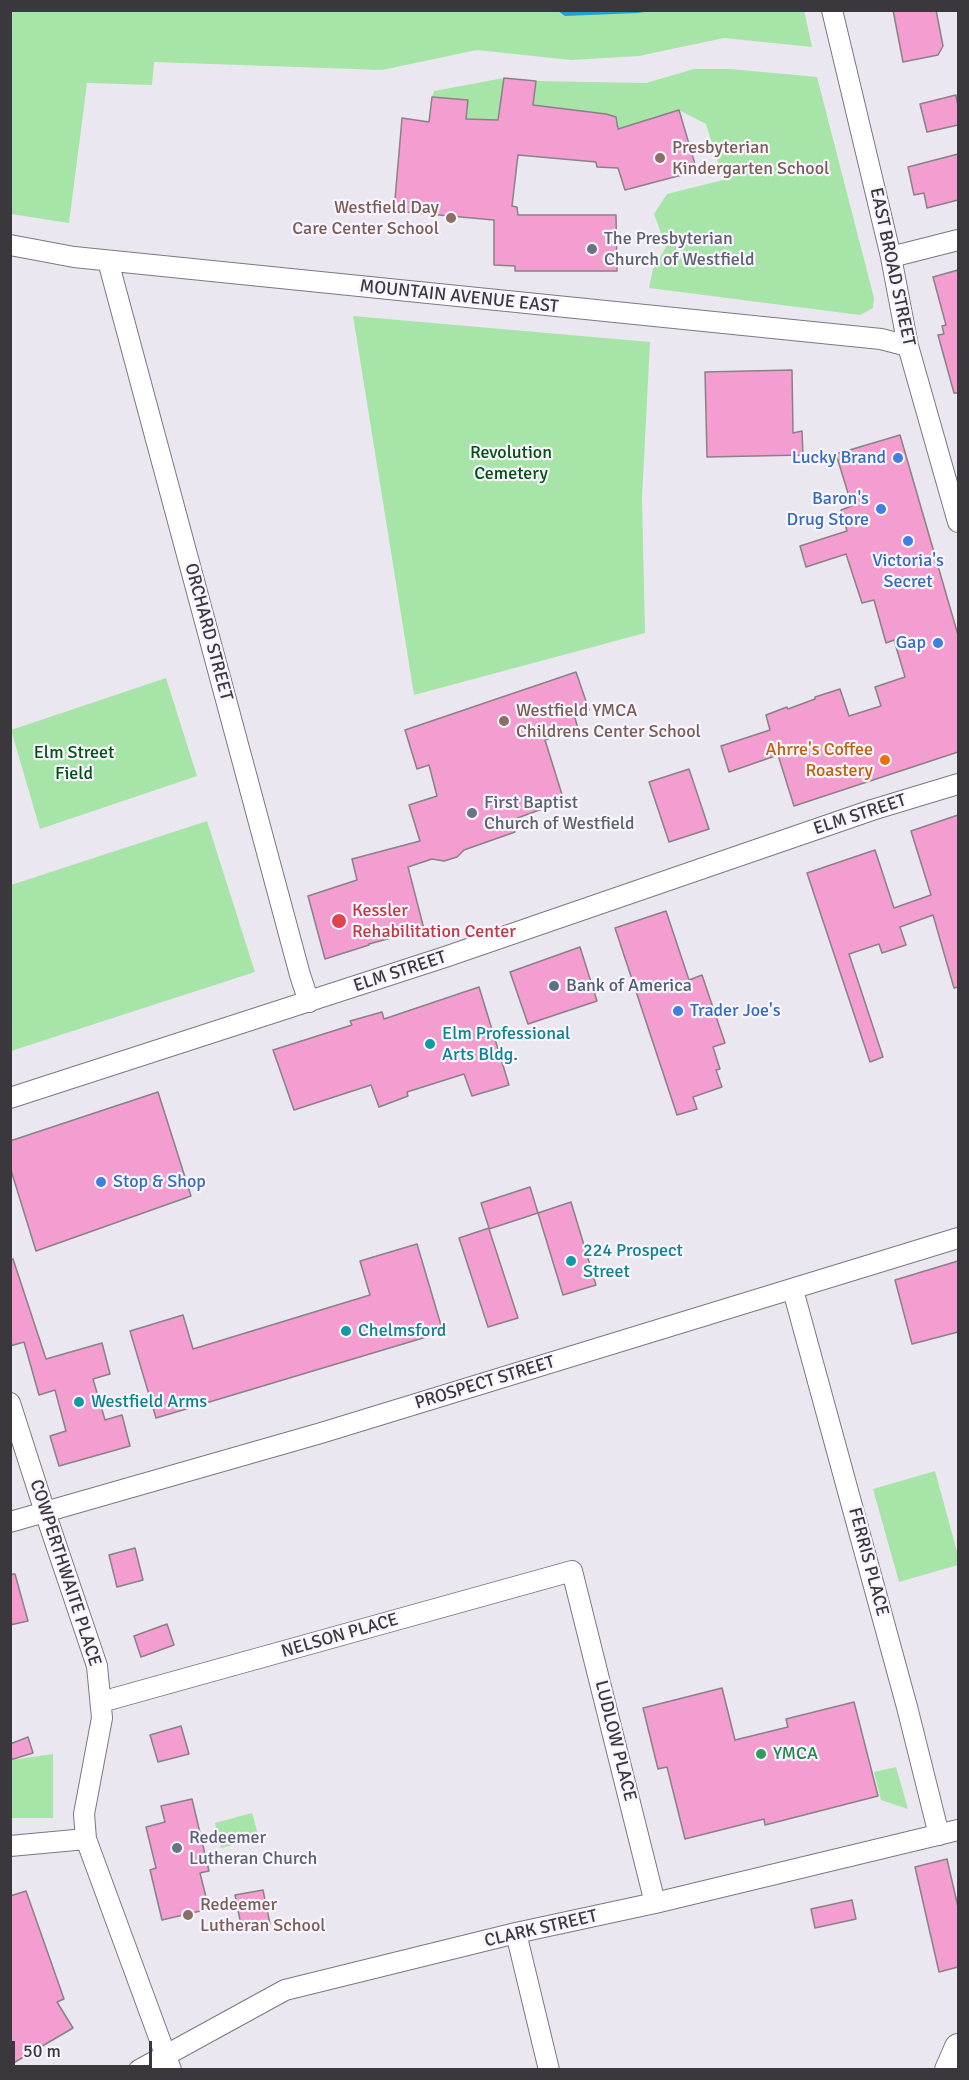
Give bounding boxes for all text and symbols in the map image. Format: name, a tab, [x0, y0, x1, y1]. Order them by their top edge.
place label: Presbyterian Kindergarten School	[672, 137, 829, 180]
marker: Presbyterian Kindergarten School	[653, 151, 667, 165]
street label: EAST BROAD STREET	[865, 186, 919, 348]
place label: Westfield Day Care Center School	[292, 197, 439, 240]
marker: Westfield Day Care Center School	[444, 211, 458, 225]
place label: The Presbyterian Church of Westfield	[604, 228, 755, 270]
marker: The Presbyterian Church of Westfield	[585, 242, 599, 256]
street label: MOUNTAIN AVENUE EAST	[359, 276, 559, 318]
park label: Revolution Cemetery	[470, 442, 552, 484]
place label: Lucky Brand	[792, 447, 886, 469]
marker: Lucky Brand	[891, 451, 905, 465]
place label: Baron's Drug Store	[787, 488, 869, 530]
marker: Baron's Drug Store	[874, 502, 888, 516]
marker: Victoria's Secret	[901, 534, 915, 548]
place label: Victoria's Secret	[872, 550, 944, 592]
street label: ORCHARD STREET	[179, 561, 237, 703]
place label: Gap	[896, 632, 926, 654]
marker: Gap	[931, 636, 945, 650]
place label: Westfield YMCA Childrens Center School	[516, 700, 701, 742]
marker: Westfield YMCA Childrens Center School	[497, 714, 511, 728]
place label: Ahrre's Coffee Roastery	[765, 739, 873, 782]
park label: Elm Street Field	[34, 742, 114, 784]
marker: Ahrre's Coffee Roastery	[878, 753, 892, 767]
street label: ELM STREET	[811, 790, 909, 840]
place label: First Baptist Church of Westfield	[484, 792, 635, 834]
marker: First Baptist Church of Westfield	[465, 806, 479, 820]
place label: Kessler Rehabilitation Center	[352, 900, 516, 942]
marker: Kessler Rehabilitation Center	[330, 912, 348, 930]
street label: ELM STREET	[351, 947, 449, 997]
place label: Bank of America	[566, 975, 692, 997]
marker: Bank of America	[547, 979, 561, 993]
place label: Trader Joe's	[690, 1000, 781, 1022]
marker: Trader Joe's	[671, 1004, 685, 1018]
place label: Elm Professional Arts Bldg.	[442, 1023, 570, 1066]
marker: Elm Professional Arts Bldg.	[423, 1037, 437, 1051]
place label: Stop & Shop	[113, 1171, 206, 1193]
marker: Stop & Shop	[94, 1175, 108, 1189]
place label: 224 Prospect Street	[583, 1240, 683, 1282]
marker: 224 Prospect Street	[564, 1254, 578, 1268]
place label: Chelmsford	[358, 1320, 446, 1342]
marker: Chelmsford	[339, 1324, 353, 1338]
street label: PROSPECT STREET	[413, 1351, 557, 1415]
place label: Westfield Arms	[91, 1391, 207, 1413]
marker: Westfield Arms	[72, 1395, 86, 1409]
street label: COWPERTHWAITE PLACE	[25, 1477, 105, 1669]
street label: FERRIS PLACE	[843, 1505, 893, 1619]
street label: NELSON PLACE	[279, 1609, 401, 1663]
street label: LUDLOW PLACE	[590, 1678, 640, 1804]
place label: YMCA	[773, 1743, 818, 1765]
marker: YMCA	[754, 1747, 768, 1761]
place label: Redeemer Lutheran Church	[189, 1827, 317, 1870]
marker: Redeemer Lutheran Church	[170, 1841, 184, 1855]
place label: Redeemer Lutheran School	[200, 1894, 326, 1936]
street label: CLARK STREET	[483, 1906, 599, 1952]
marker: Redeemer Lutheran School	[181, 1908, 195, 1922]
scale bar	[15, 2029, 154, 2067]
text: 50 m	[23, 2040, 61, 2062]

